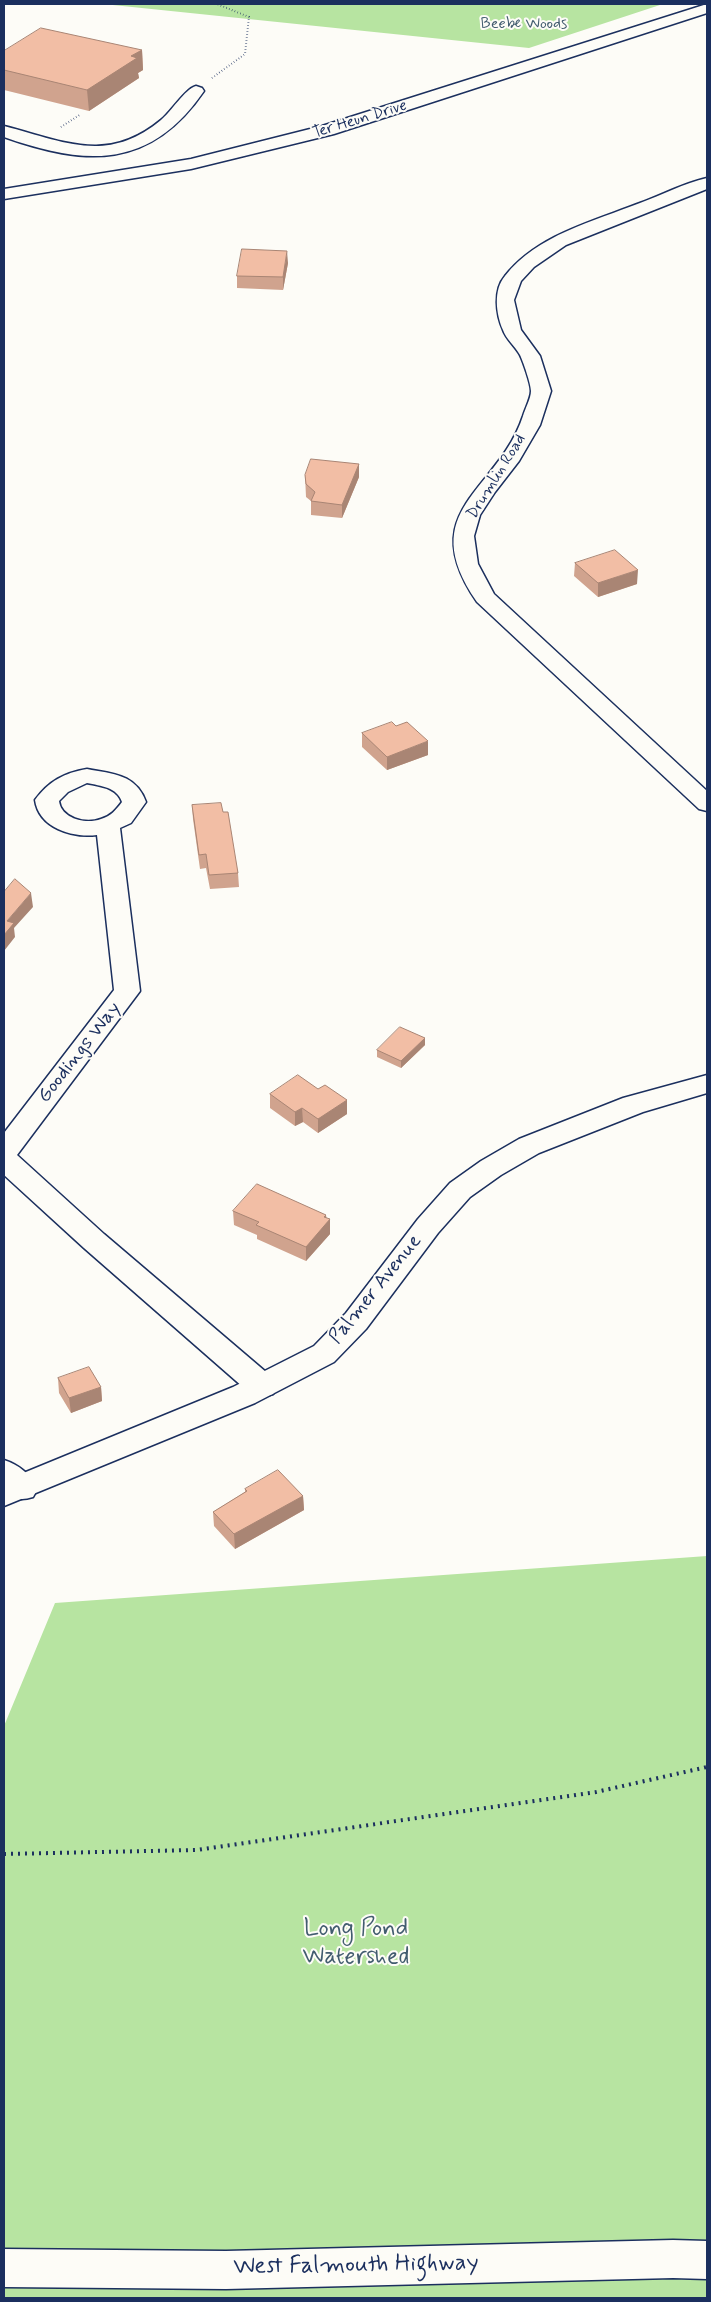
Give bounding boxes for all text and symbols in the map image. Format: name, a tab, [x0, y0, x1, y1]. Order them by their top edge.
park label: Beebe Woods	[481, 15, 567, 35]
street label: Ter Heun Drive	[311, 97, 409, 143]
street label: Drumlin Road	[463, 431, 531, 523]
street label: Goodings Way	[33, 998, 127, 1108]
street label: Palmer Avenue	[325, 1231, 427, 1349]
park label: Long Pond Watershed	[302, 1916, 410, 1972]
street label: West Falmouth Highway	[233, 2249, 479, 2283]

